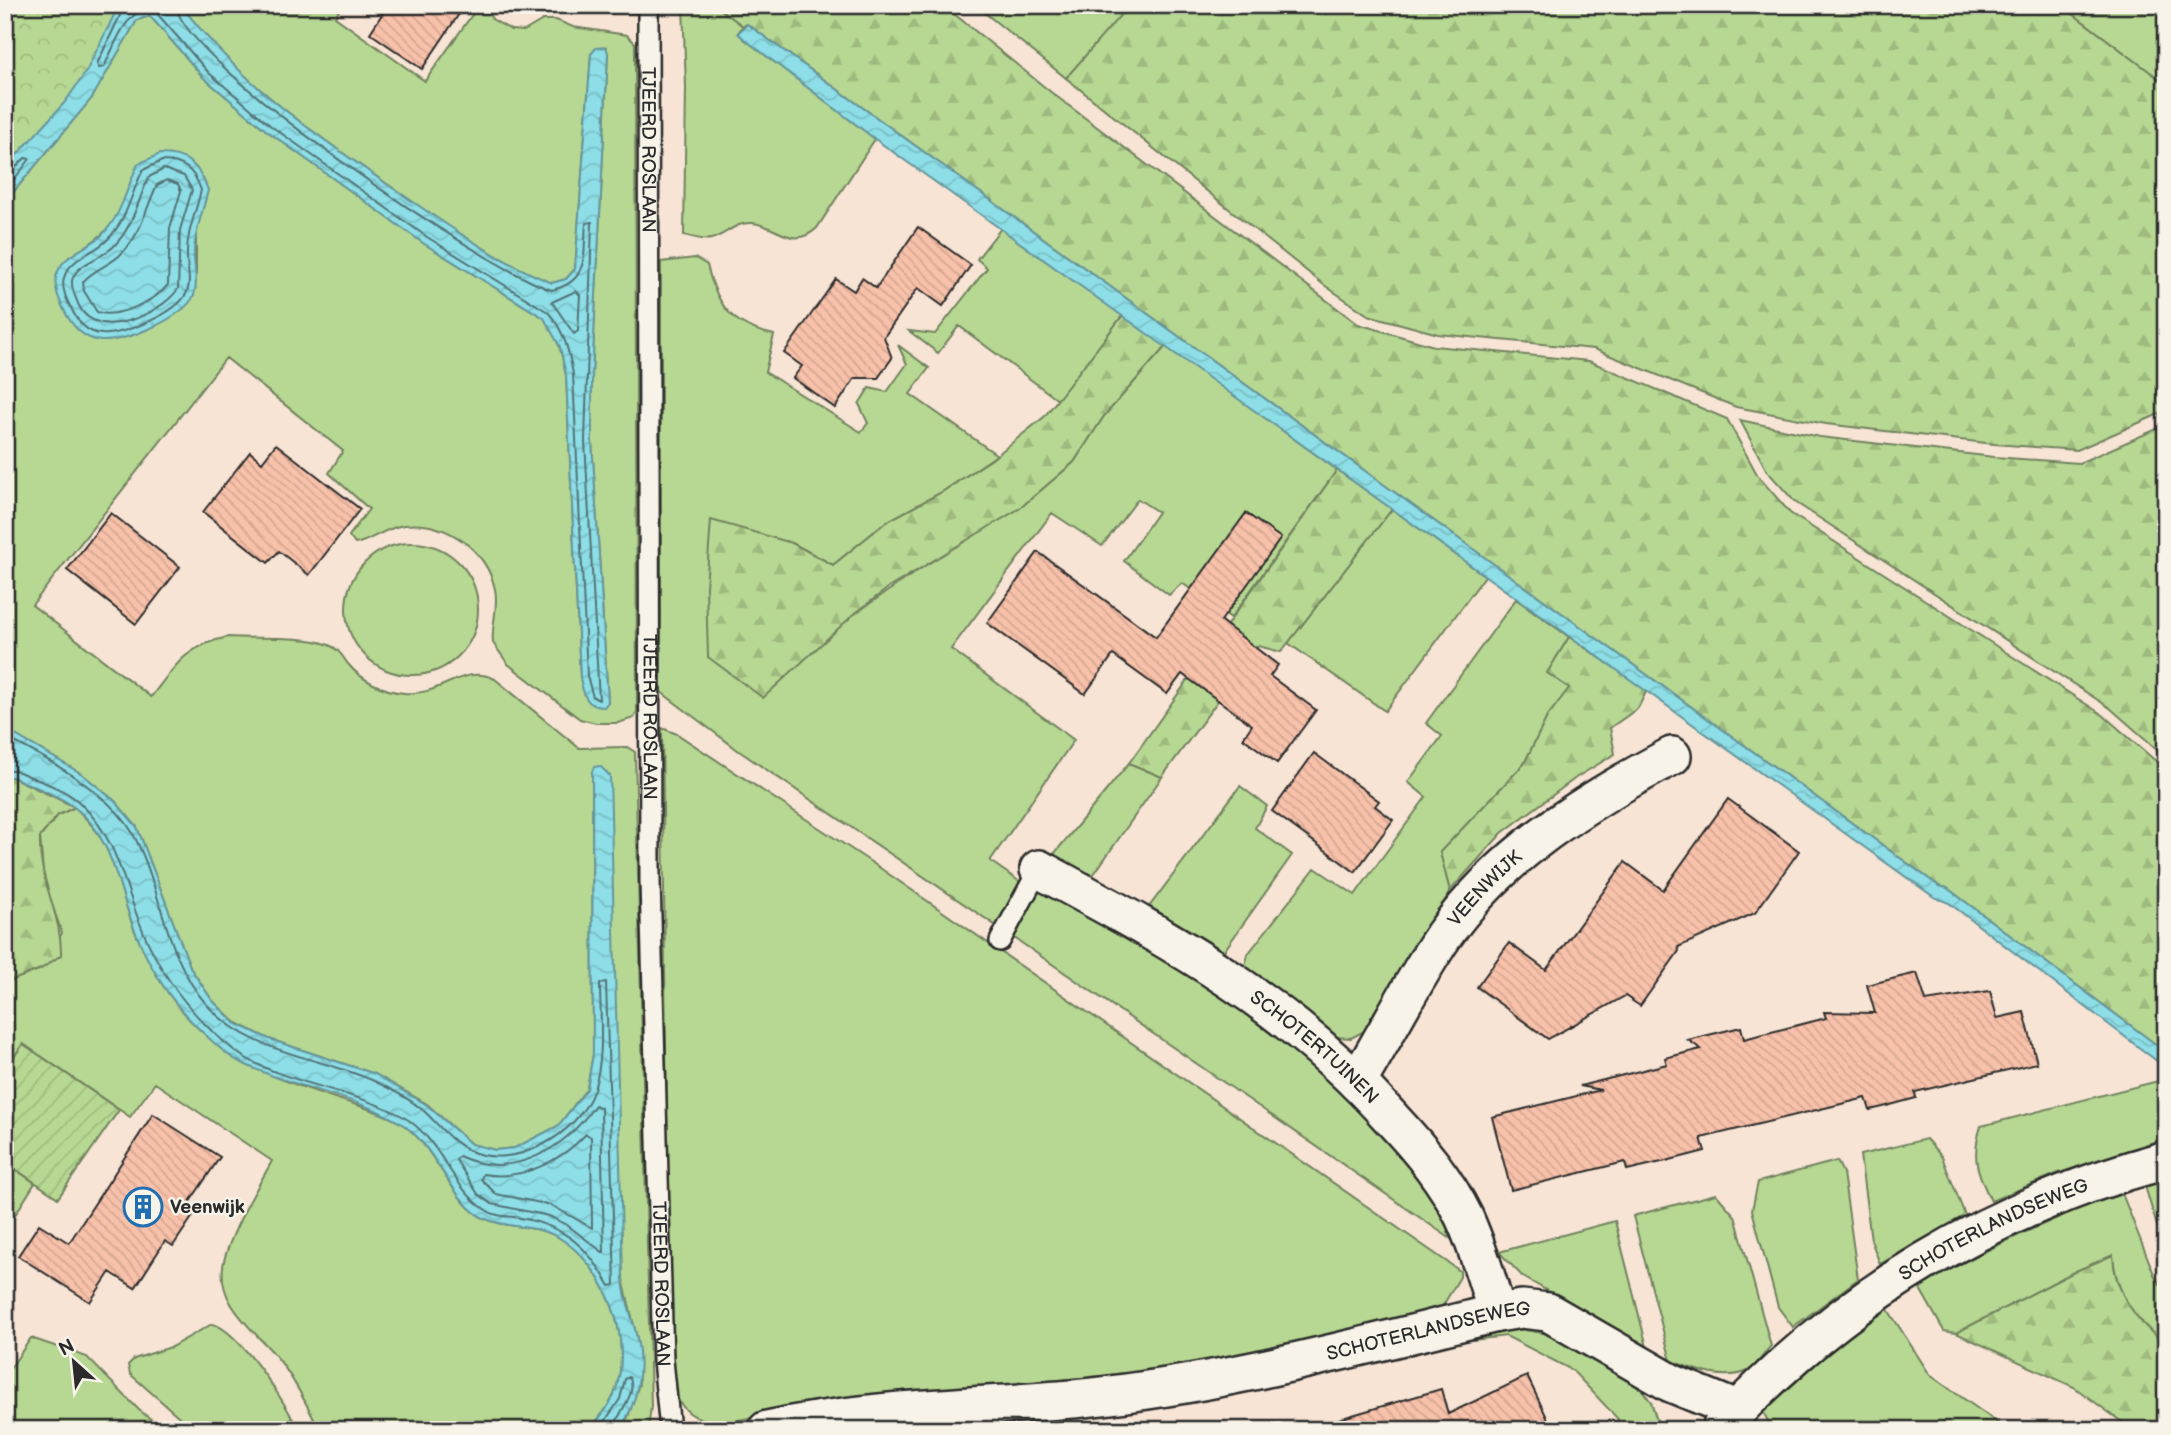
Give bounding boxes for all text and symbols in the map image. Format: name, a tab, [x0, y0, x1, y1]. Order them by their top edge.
street label: TJEERD ROSLAAN	[637, 67, 660, 233]
street label: TJEERD ROSLAAN	[638, 634, 661, 800]
street label: VEENWIJK	[1443, 845, 1527, 931]
street label: SCHOTERTUINEN	[1246, 986, 1383, 1109]
street label: SCHOTERLANDSEWEG	[1895, 1174, 2091, 1286]
building icon: Veenwijk	[122, 1186, 164, 1228]
place label: Veenwijk	[170, 1196, 245, 1219]
street label: TJEERD ROSLAAN	[647, 1201, 675, 1367]
street label: SCHOTERLANDSEWEG	[1324, 1297, 1531, 1366]
north arrow	[38, 1326, 108, 1396]
text: N	[55, 1335, 79, 1362]

